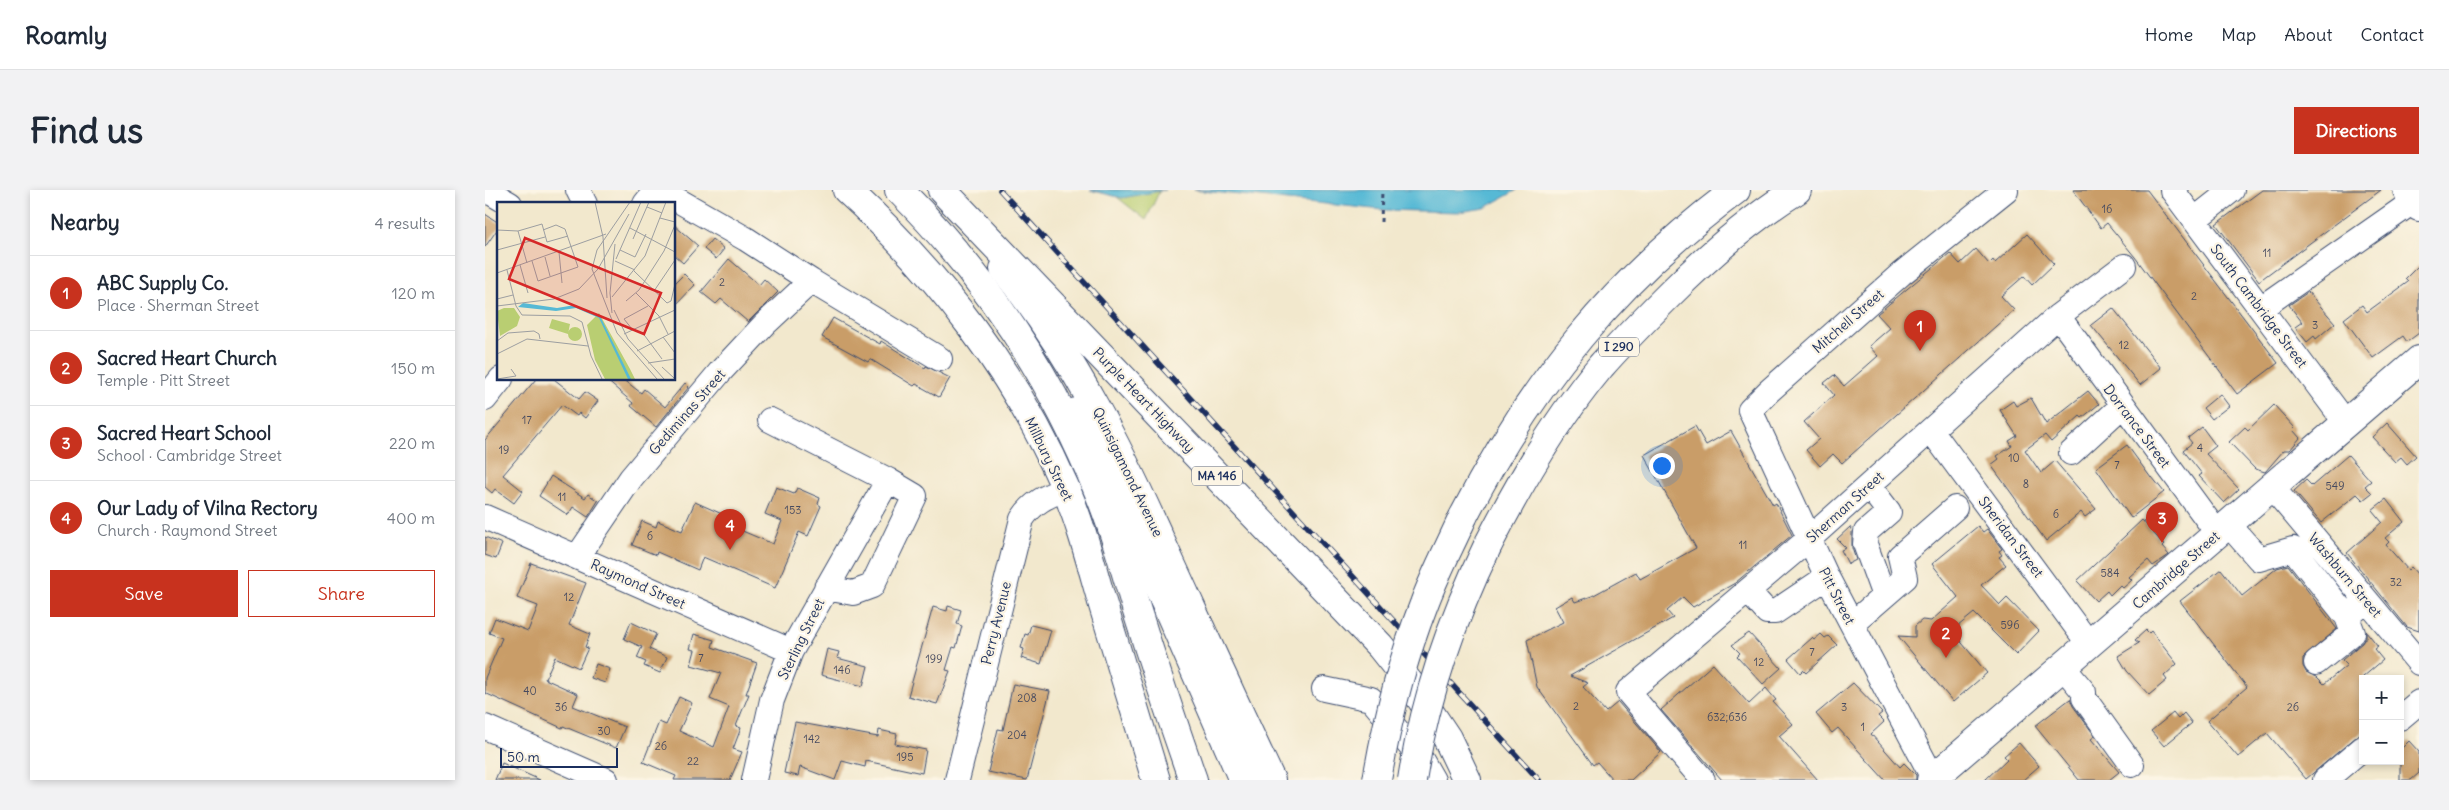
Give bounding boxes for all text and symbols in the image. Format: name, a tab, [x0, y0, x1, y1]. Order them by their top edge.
text: Roamly	[25, 20, 107, 50]
text: Home	[2145, 23, 2193, 46]
text: Map	[2221, 23, 2256, 46]
text: About	[2284, 23, 2332, 46]
text: Contact	[2360, 23, 2424, 46]
button: Directions	[2294, 107, 2419, 154]
text: Find us	[30, 108, 143, 152]
inset map	[497, 202, 675, 380]
house number: 16	[2102, 202, 2112, 216]
text: Nearby	[50, 209, 120, 236]
text: 4 results	[374, 213, 435, 233]
street label: South Cambridge Street	[2207, 241, 2312, 372]
house number: 11	[2263, 246, 2271, 260]
text: ABC Supply Co.	[97, 271, 228, 295]
house number: 2	[719, 275, 725, 289]
text: 1	[63, 283, 69, 303]
text: 120 m	[392, 283, 435, 303]
street label: Mitchell Street	[1809, 285, 1888, 357]
house number: 2	[2191, 289, 2197, 303]
text: Place · Sherman Street	[97, 295, 259, 315]
pin: 1	[1904, 310, 1936, 351]
house number: 3	[2312, 318, 2318, 332]
road number: I 290	[1599, 338, 1639, 356]
house number: 12	[2119, 338, 2129, 352]
street label: Purple Heart Highway	[1089, 344, 1199, 456]
text: Sacred Heart Church	[97, 346, 277, 370]
text: 2	[62, 358, 70, 378]
text: 150 m	[391, 358, 435, 378]
street label: Gediminas Street	[645, 365, 729, 459]
text: Temple · Pitt Street	[97, 370, 230, 390]
street label: Dorrance Street	[2100, 381, 2175, 472]
street label: Quinsigamond Avenue	[1089, 404, 1167, 540]
house number: 17	[522, 413, 532, 427]
street label: Millbury Street	[1021, 414, 1077, 504]
text: Sacred Heart School	[97, 421, 271, 445]
text: 3	[61, 433, 71, 453]
text: 220 m	[389, 433, 435, 453]
house number: 4	[2197, 441, 2203, 455]
house number: 19	[499, 443, 509, 457]
text: School · Cambridge Street	[97, 445, 282, 465]
house number: 10	[2008, 451, 2020, 465]
your location	[1649, 453, 1675, 479]
house number: 7	[2114, 458, 2120, 472]
road number: MA 146	[1192, 466, 1242, 486]
street label: Sherman Street	[1802, 467, 1888, 547]
house number: 8	[2023, 477, 2029, 491]
house number: 549	[2325, 479, 2345, 493]
house number: 11	[558, 490, 566, 504]
street label: Sheridan Street	[1975, 493, 2048, 581]
text: Our Lady of Vilna Rectory	[97, 496, 318, 520]
pin: 3	[2146, 502, 2178, 543]
house number: 153	[785, 503, 801, 517]
house number: 6	[2053, 507, 2059, 521]
text: 4	[61, 508, 71, 528]
text: 400 m	[387, 508, 435, 528]
pin: 4	[714, 509, 746, 550]
text: Church · Raymond Street	[97, 520, 277, 540]
street label: Cambridge Street	[2128, 527, 2224, 613]
house number: 6	[647, 529, 653, 543]
street label: Washburn Street	[2304, 529, 2386, 621]
house number: 11	[1739, 538, 1747, 552]
street label: Raymond Street	[588, 555, 688, 613]
street label: Pitt Street	[1815, 564, 1859, 628]
house number: 584	[2100, 566, 2120, 580]
button: Save	[50, 570, 238, 617]
button: Share	[248, 570, 435, 617]
house number: 32	[2390, 575, 2402, 589]
street label: Perry Avenue	[977, 580, 1015, 666]
house number: 12	[564, 590, 574, 604]
street label: Sterling Street	[774, 595, 829, 683]
pin: 2	[1930, 617, 1962, 658]
house number: 596	[2001, 618, 2020, 632]
house number: 7	[1809, 645, 1815, 659]
house number: 7	[698, 651, 704, 665]
house number: 199	[925, 652, 943, 666]
house number: 12	[1754, 655, 1764, 669]
house number: 146	[833, 663, 851, 677]
map controls	[2359, 675, 2404, 765]
button: +	[2359, 675, 2404, 720]
house number: 40	[523, 684, 537, 698]
house number: 208	[1017, 691, 1037, 705]
house number: 2	[1573, 699, 1579, 713]
house number: 36	[555, 700, 567, 714]
house number: 3	[1841, 700, 1847, 714]
house number: 26	[2287, 700, 2299, 714]
house number: 632;636	[1707, 710, 1747, 724]
house number: 1	[1861, 720, 1865, 734]
button: −	[2359, 720, 2404, 765]
house number: 30	[597, 724, 611, 738]
house number: 204	[1007, 728, 1027, 742]
house number: 142	[804, 732, 820, 746]
house number: 26	[655, 739, 667, 753]
scale bar	[500, 745, 617, 768]
text: 50 m	[507, 748, 540, 766]
house number: 195	[896, 750, 914, 764]
house number: 22	[687, 754, 699, 768]

